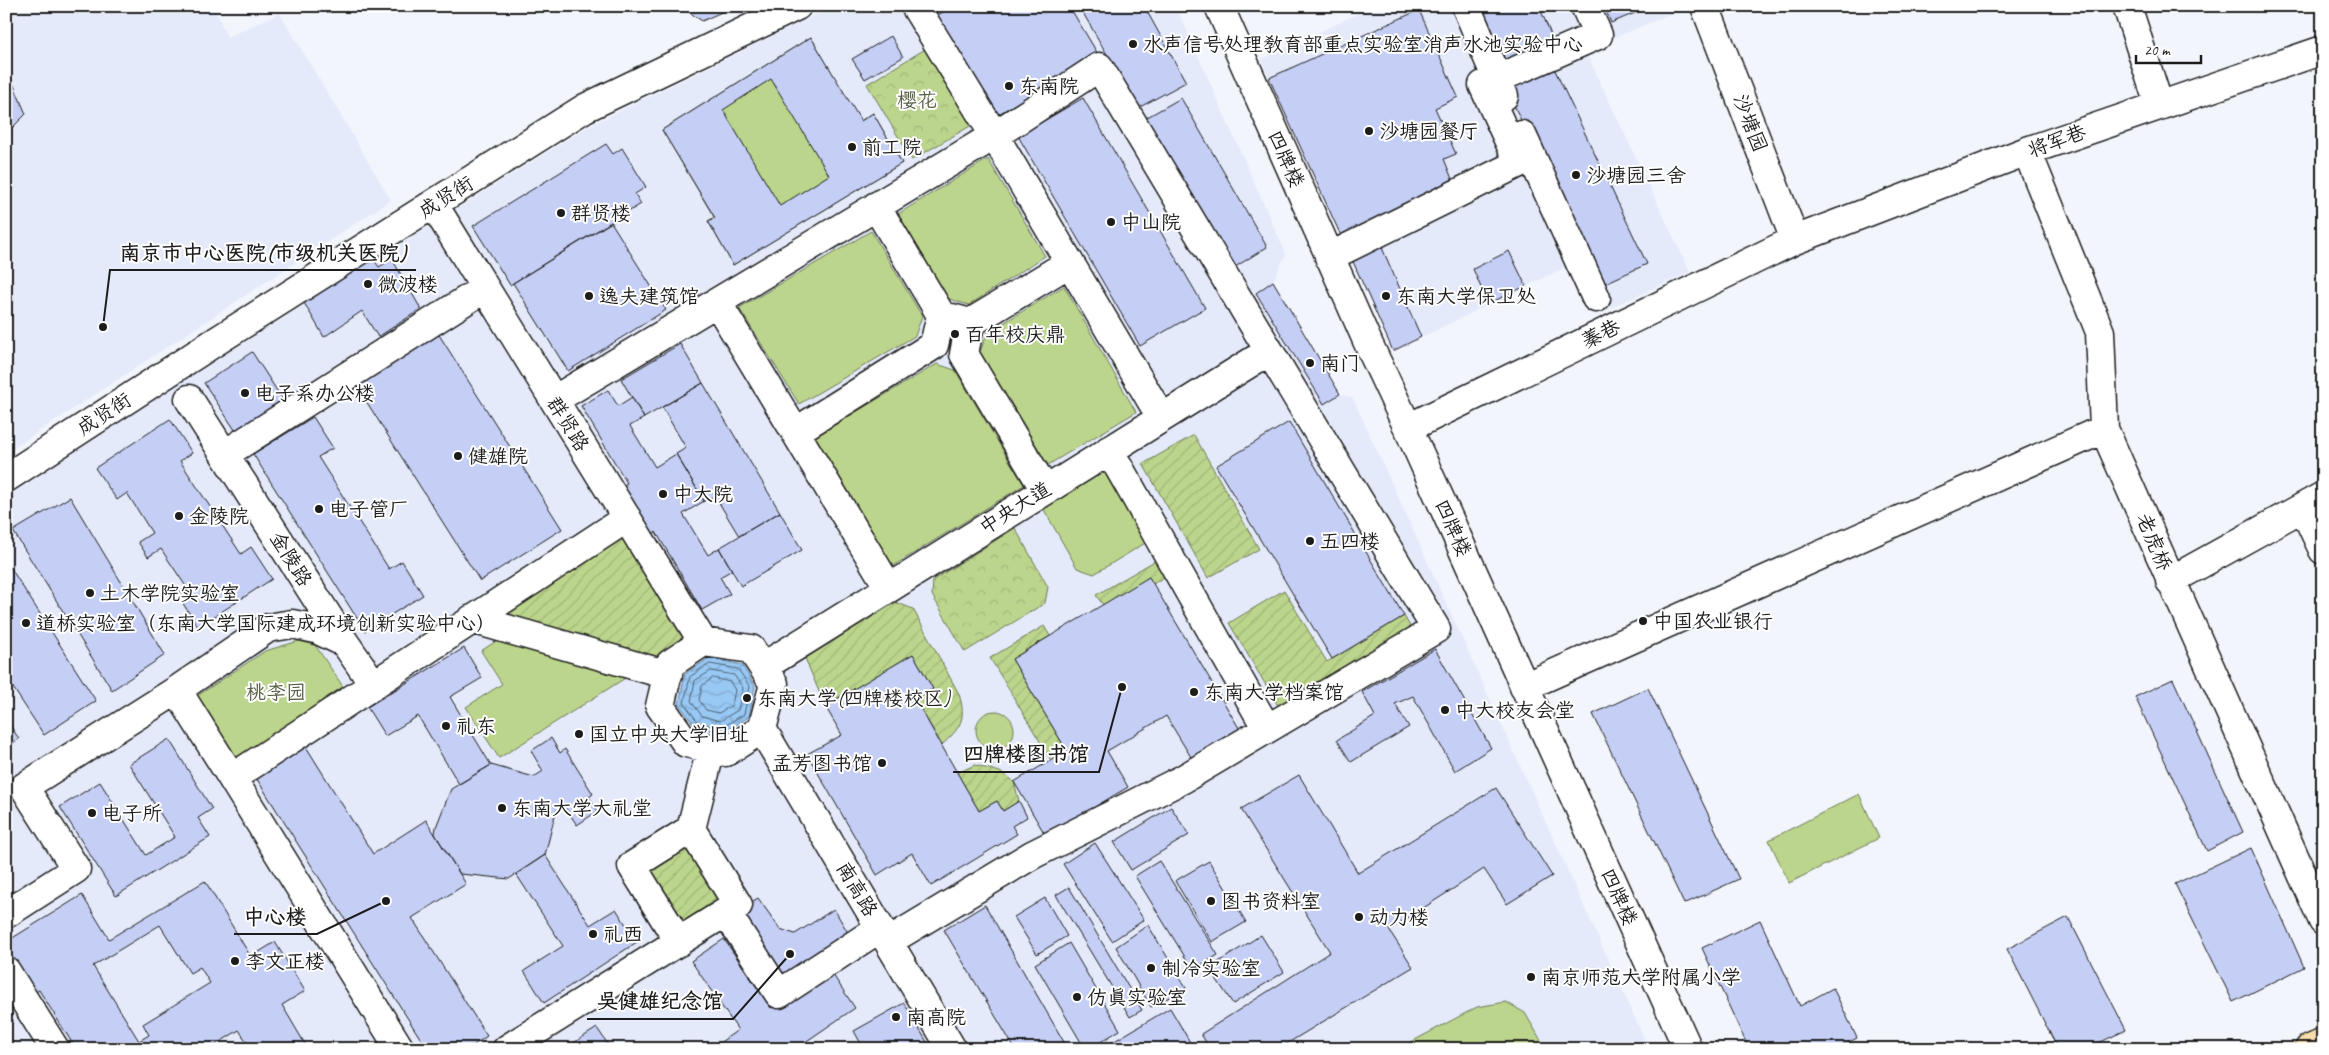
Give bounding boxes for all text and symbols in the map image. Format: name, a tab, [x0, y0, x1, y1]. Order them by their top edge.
place label: 水声信号处理教育部重点实验室消声水池实验中心	[1143, 32, 1583, 57]
scale bar	[2136, 32, 2202, 64]
marker: 水声信号处理教育部重点实验室消声水池实验中心	[1127, 38, 1139, 50]
text: 20 m	[2144, 41, 2171, 60]
place label: 东南院	[1019, 74, 1079, 99]
marker: 东南院	[1003, 80, 1015, 92]
park label: 樱花	[897, 88, 937, 113]
street label: 沙塘园	[1728, 91, 1772, 155]
place label: 沙塘园餐厅	[1379, 119, 1479, 144]
street label: 将军巷	[2025, 119, 2090, 163]
marker: 沙塘园餐厅	[1363, 125, 1375, 137]
street label: 四牌楼	[1262, 127, 1310, 191]
place label: 前工院	[862, 135, 922, 160]
marker: 前工院	[846, 141, 858, 153]
place label: 沙塘园三舍	[1586, 163, 1686, 188]
marker: 沙塘园三舍	[1570, 169, 1582, 181]
street label: 成贤街	[414, 171, 478, 223]
place label: 群贤楼	[571, 201, 631, 226]
marker: 群贤楼	[555, 207, 567, 219]
place label: 中山院	[1121, 210, 1181, 235]
marker: 中山院	[1105, 216, 1117, 228]
callout: 南京市中心医院(市级机关医院)	[110, 234, 416, 270]
text: 南京市中心医院(市级机关医院)	[120, 240, 408, 266]
place label: 微波楼	[378, 272, 438, 297]
marker: 微波楼	[362, 278, 374, 290]
place label: 逸夫建筑馆	[599, 284, 699, 309]
place label: 东南大学保卫处	[1396, 284, 1536, 309]
marker: 逸夫建筑馆	[583, 290, 595, 302]
marker: 东南大学保卫处	[1380, 290, 1392, 302]
street label: 蓁巷	[1578, 314, 1625, 354]
place label: 百年校庆鼎	[965, 322, 1065, 347]
marker: 百年校庆鼎	[949, 328, 961, 340]
place label: 南门	[1320, 351, 1360, 376]
marker: 南门	[1304, 357, 1316, 369]
place label: 电子系办公楼	[255, 381, 375, 406]
street label: 成贤街	[72, 387, 136, 441]
marker: 电子系办公楼	[239, 387, 251, 399]
street label: 群贤路	[542, 392, 595, 457]
place label: 健雄院	[468, 444, 528, 469]
marker: 健雄院	[452, 450, 464, 462]
street label: 中央大道	[974, 476, 1056, 540]
place label: 中大院	[673, 482, 733, 507]
marker: 中大院	[657, 488, 669, 500]
street label: 四牌楼	[1429, 496, 1477, 560]
place label: 电子管厂	[329, 497, 409, 522]
marker: 电子管厂	[313, 503, 325, 515]
place label: 金陵院	[189, 504, 249, 529]
marker: 金陵院	[173, 510, 185, 522]
street label: 老虎桥	[2131, 510, 2177, 574]
street label: 金陵路	[265, 527, 318, 592]
place label: 五四楼	[1320, 529, 1380, 554]
marker: 五四楼	[1304, 535, 1316, 547]
place label: 土木学院实验室	[100, 581, 240, 606]
marker: 土木学院实验室	[84, 587, 96, 599]
place label: 中国农业银行	[1653, 609, 1773, 634]
place label: 道桥实验室（东南大学国际建成环境创新实验中心）	[36, 611, 496, 636]
marker: 中国农业银行	[1637, 615, 1649, 627]
marker: 道桥实验室（东南大学国际建成环境创新实验中心）	[20, 617, 32, 629]
park label: 桃李园	[246, 680, 306, 705]
place label: 东南大学档案馆	[1204, 680, 1344, 705]
place label: 东南大学(四牌楼校区)	[757, 686, 952, 711]
marker: 东南大学档案馆	[1188, 686, 1200, 698]
marker: 东南大学(四牌楼校区)	[741, 692, 753, 704]
place label: 中大校友会堂	[1455, 698, 1575, 723]
marker: 中大校友会堂	[1439, 704, 1451, 716]
place label: 礼东	[456, 714, 496, 739]
marker: 礼东	[440, 720, 452, 732]
place label: 国立中央大学旧址	[589, 722, 749, 747]
marker: 国立中央大学旧址	[573, 728, 585, 740]
callout: 四牌楼图书馆	[953, 736, 1099, 772]
text: 四牌楼图书馆	[963, 741, 1089, 767]
place label: 孟芳图书馆	[772, 751, 872, 776]
marker: 孟芳图书馆	[876, 757, 888, 769]
place label: 东南大学大礼堂	[512, 796, 652, 821]
place label: 电子所	[102, 801, 162, 826]
marker: 东南大学大礼堂	[496, 802, 508, 814]
marker: 电子所	[86, 807, 98, 819]
street label: 南高路	[831, 857, 884, 922]
street label: 四牌楼	[1595, 865, 1643, 929]
place label: 图书资料室	[1221, 889, 1321, 914]
marker: 图书资料室	[1205, 895, 1217, 907]
callout: 中心楼	[234, 898, 317, 934]
text: 中心楼	[244, 904, 307, 930]
place label: 动力楼	[1369, 905, 1429, 930]
marker: 动力楼	[1353, 911, 1365, 923]
place label: 礼西	[603, 922, 643, 947]
marker: 礼西	[587, 928, 599, 940]
place label: 李文正楼	[245, 949, 325, 974]
marker: 李文正楼	[229, 955, 241, 967]
place label: 制冷实验室	[1161, 956, 1261, 981]
marker: 制冷实验室	[1145, 962, 1157, 974]
place label: 南京师范大学附属小学	[1541, 965, 1741, 990]
marker: 南京师范大学附属小学	[1525, 971, 1537, 983]
callout: 吴健雄纪念馆	[587, 983, 733, 1019]
place label: 仿真实验室	[1087, 985, 1187, 1010]
text: 吴健雄纪念馆	[597, 988, 723, 1014]
marker: 仿真实验室	[1071, 991, 1083, 1003]
place label: 南高院	[906, 1005, 966, 1030]
marker: 南高院	[890, 1011, 902, 1023]

